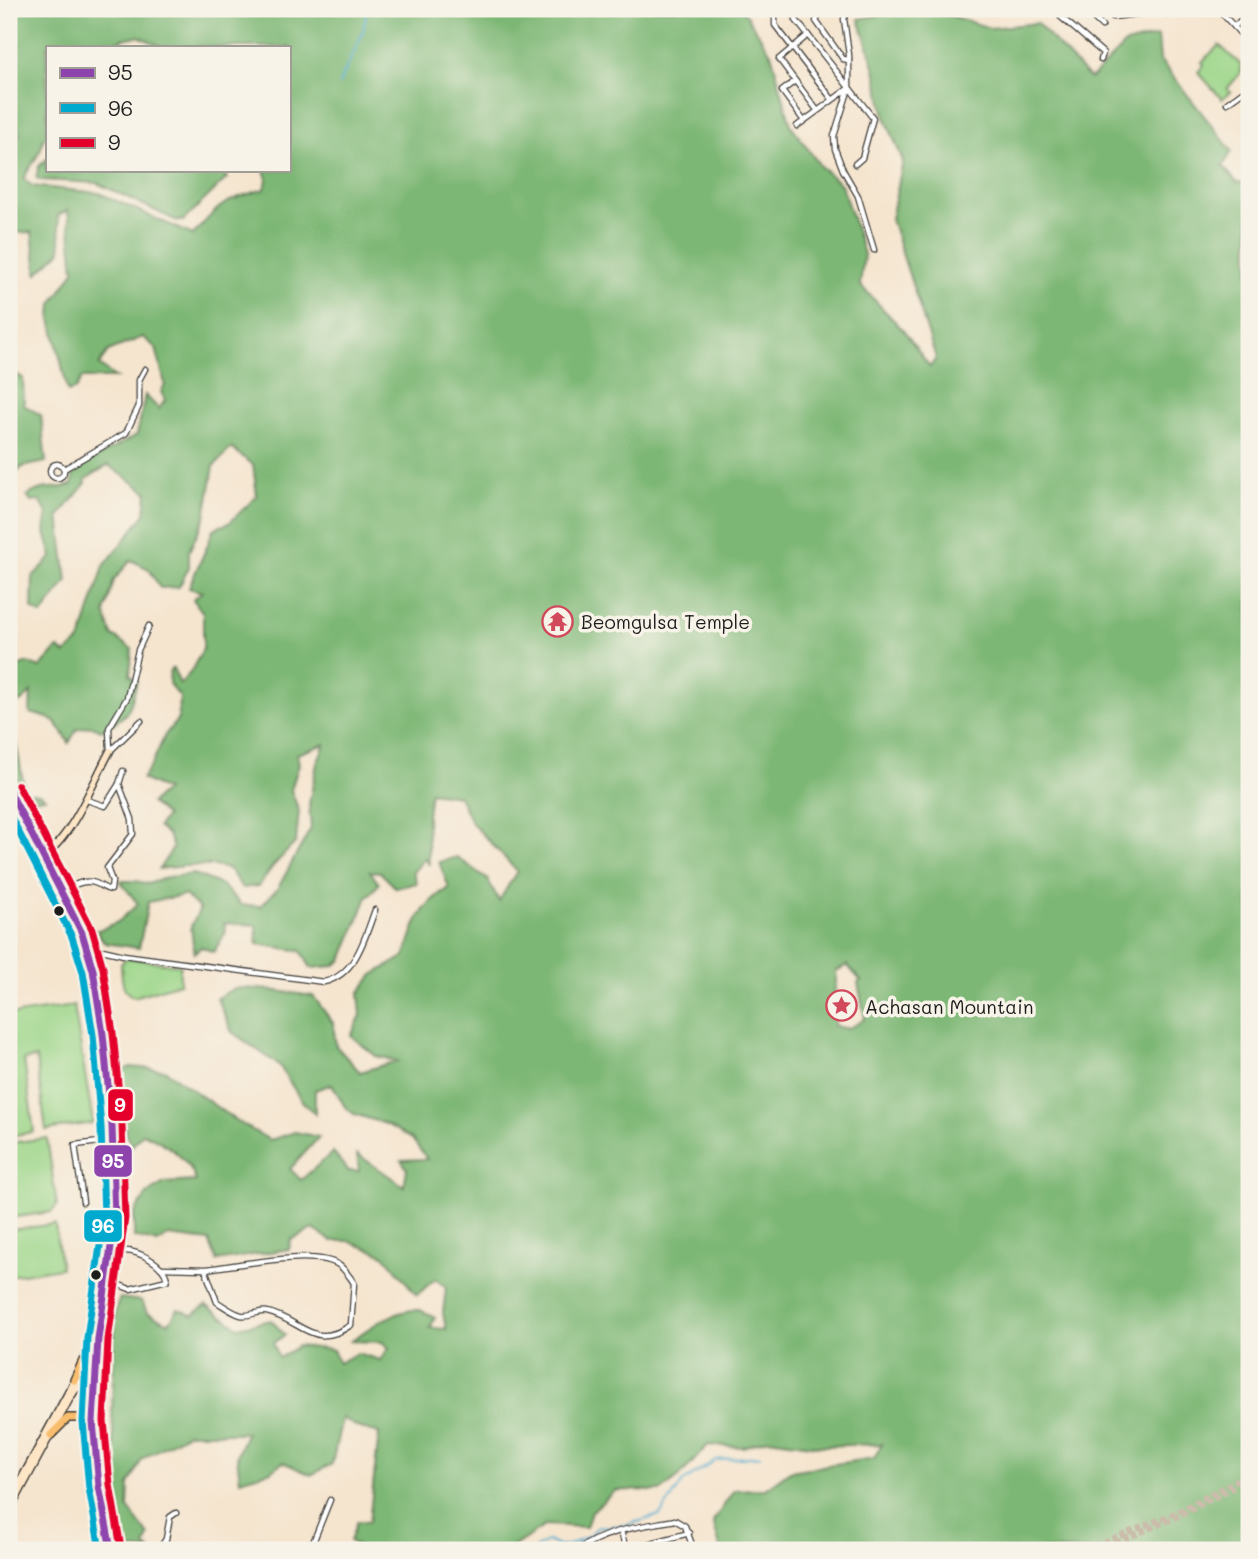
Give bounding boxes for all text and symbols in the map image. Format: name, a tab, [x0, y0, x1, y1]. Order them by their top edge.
legend	[46, 46, 290, 172]
text: 95	[108, 58, 133, 85]
text: 96	[108, 94, 133, 121]
text: 9	[108, 128, 120, 155]
temple icon: Beomgulsa Temple	[541, 604, 575, 638]
place label: Beomgulsa Temple	[581, 609, 750, 634]
unlabelled marker	[52, 904, 66, 918]
place icon: Achasan Mountain	[825, 989, 859, 1023]
place label: Achasan Mountain	[865, 994, 1033, 1019]
line badge: 9	[107, 1088, 134, 1122]
text: 9	[114, 1092, 126, 1117]
line badge: 95	[93, 1144, 133, 1178]
text: 95	[102, 1148, 124, 1173]
line badge: 96	[83, 1209, 123, 1243]
text: 96	[92, 1213, 114, 1238]
unlabelled marker	[89, 1268, 103, 1282]

